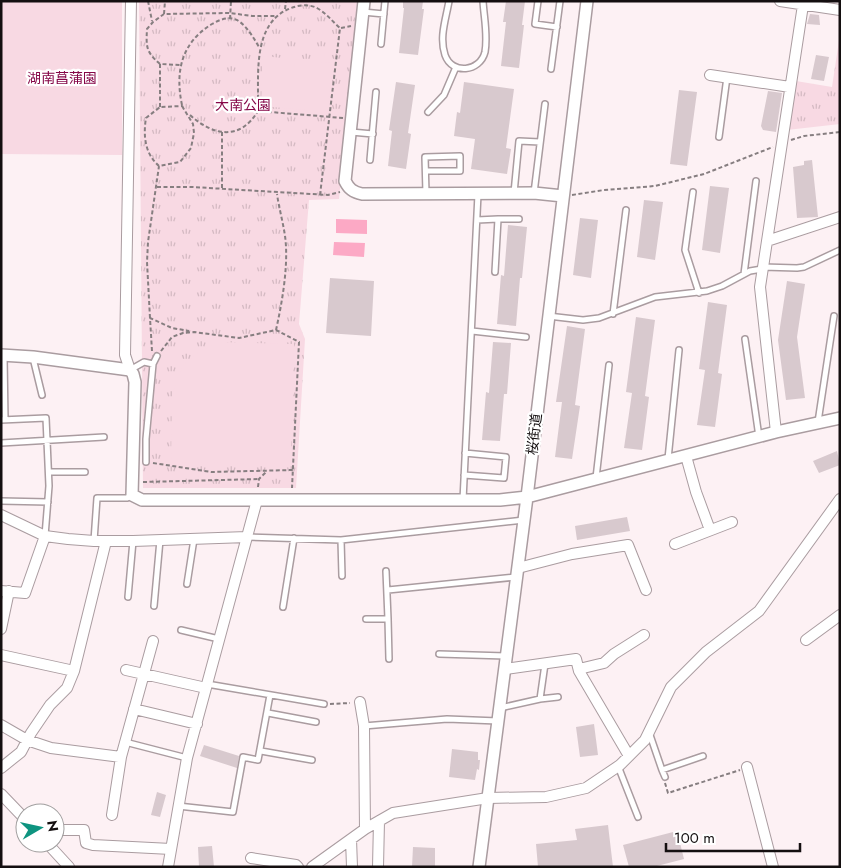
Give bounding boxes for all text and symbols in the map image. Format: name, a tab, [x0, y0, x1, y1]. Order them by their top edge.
park label: 湖南菖蒲園	[27, 68, 97, 88]
park label: 大南公園	[215, 95, 271, 115]
street label: 桜街道	[522, 412, 546, 456]
north arrow	[15, 803, 65, 853]
text: N	[42, 819, 64, 833]
scale bar	[666, 820, 800, 852]
text: 100 m	[674, 827, 715, 849]

